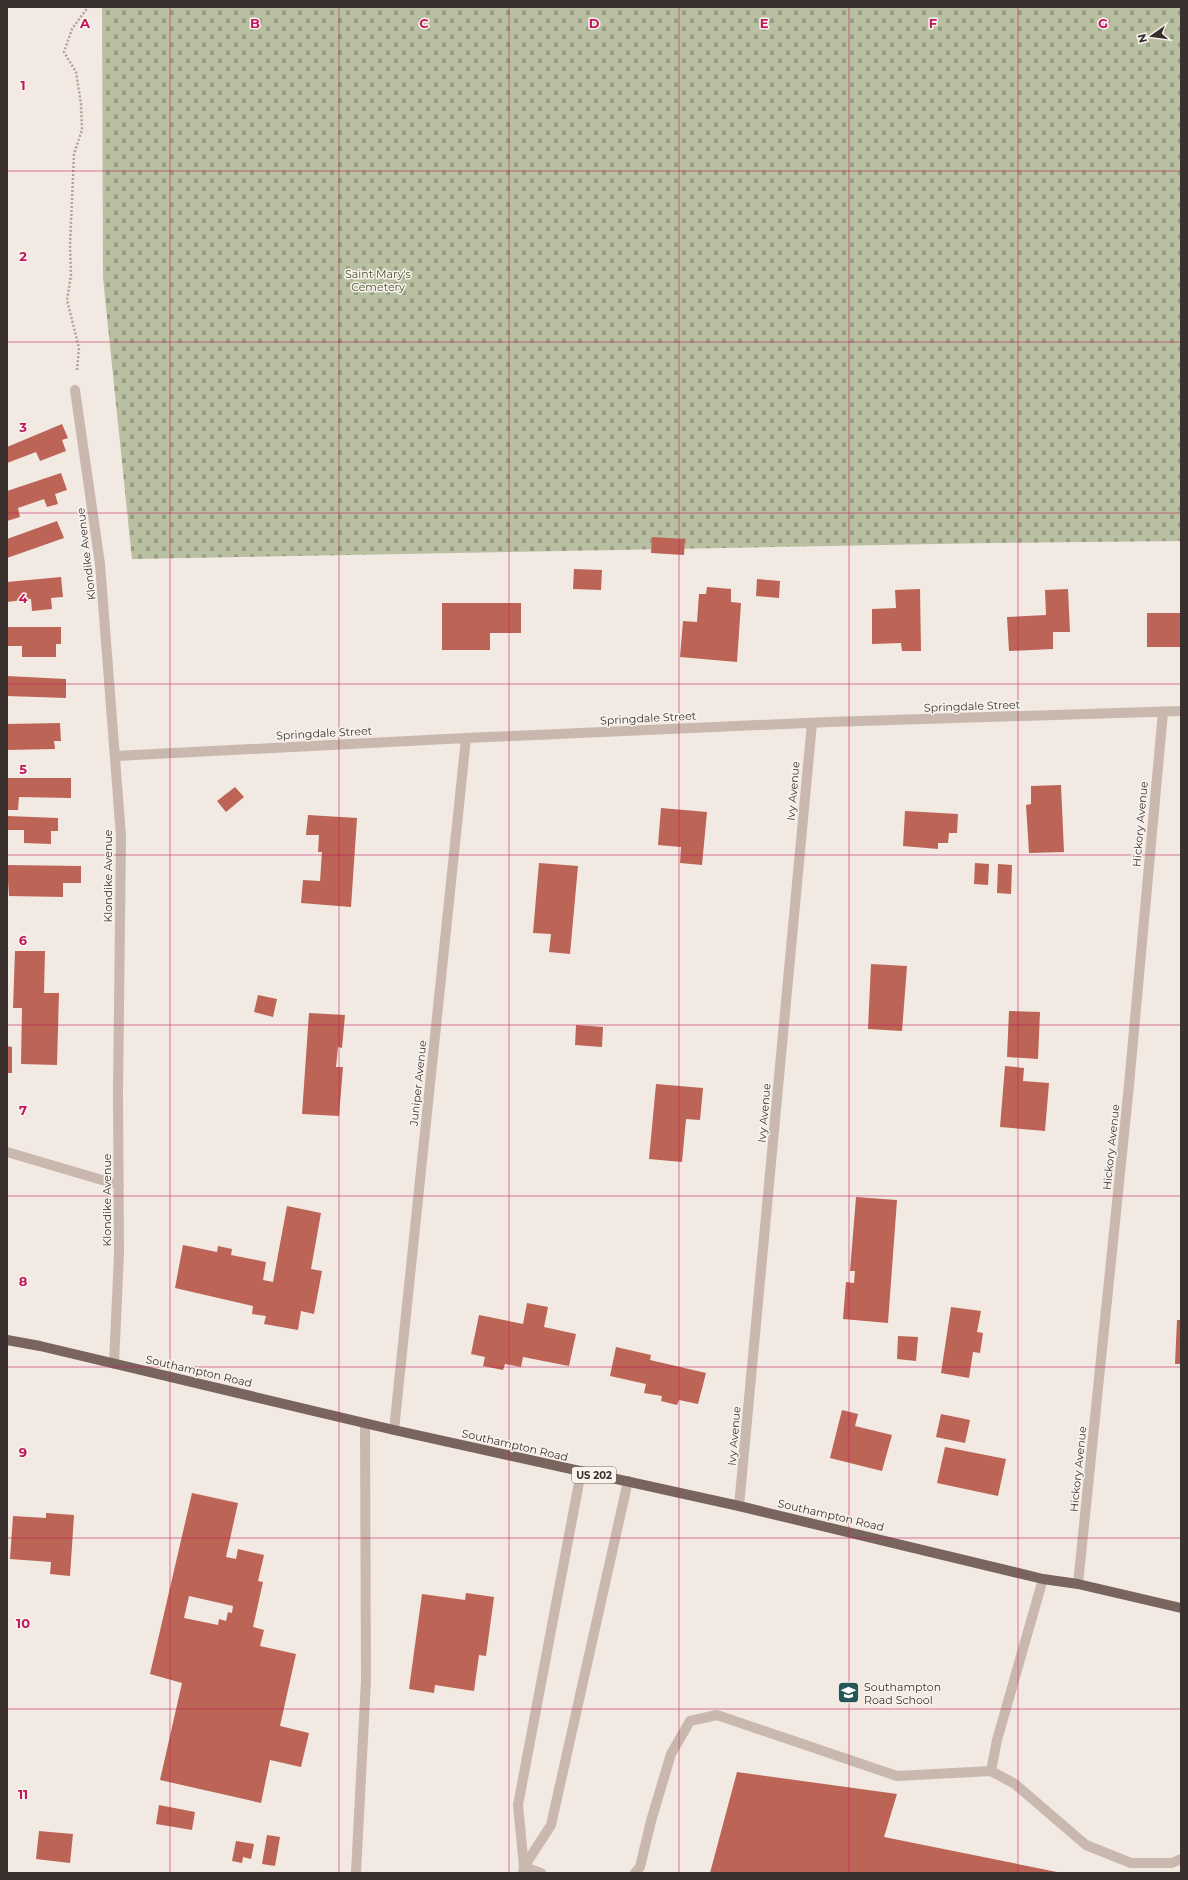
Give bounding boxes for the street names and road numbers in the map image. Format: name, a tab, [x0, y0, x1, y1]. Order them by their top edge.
street label: Klondike Avenue	[73, 507, 99, 601]
street label: Springdale Street	[924, 697, 1021, 715]
street label: Springdale Street	[600, 708, 697, 728]
street label: Springdale Street	[276, 723, 373, 743]
street label: Ivy Avenue	[783, 760, 803, 821]
street label: Hickory Avenue	[1129, 780, 1151, 867]
street label: Klondike Avenue	[101, 829, 115, 922]
street label: Juniper Avenue	[406, 1039, 430, 1128]
street label: Ivy Avenue	[754, 1082, 774, 1143]
street label: Hickory Avenue	[1100, 1103, 1122, 1190]
street label: Klondike Avenue	[100, 1153, 114, 1246]
street label: Southampton Road	[144, 1352, 254, 1390]
street label: Ivy Avenue	[724, 1405, 744, 1466]
street label: Hickory Avenue	[1067, 1425, 1089, 1512]
street label: Southampton Road	[460, 1426, 570, 1464]
road number: US 202	[572, 1467, 616, 1483]
street label: Southampton Road	[776, 1496, 886, 1534]

